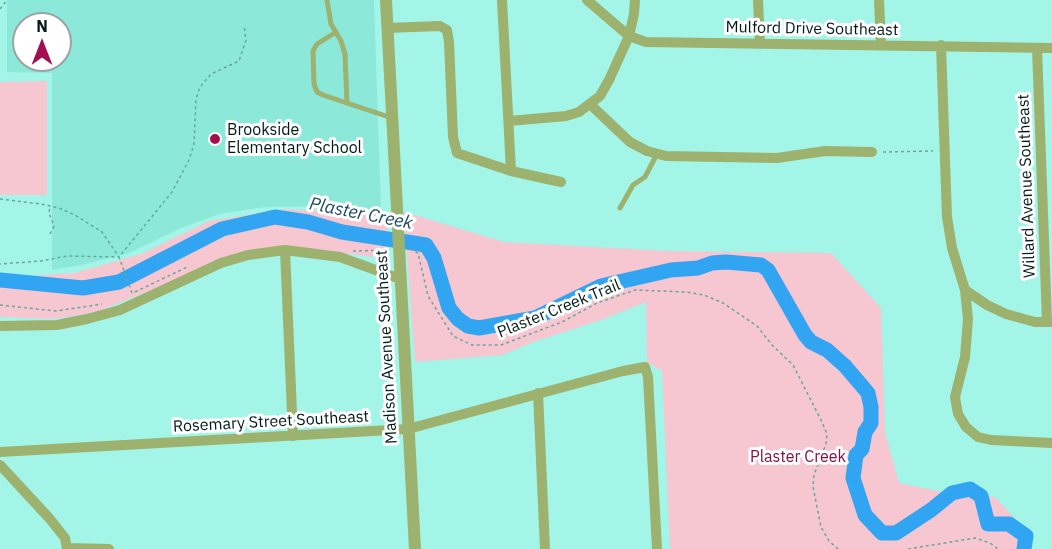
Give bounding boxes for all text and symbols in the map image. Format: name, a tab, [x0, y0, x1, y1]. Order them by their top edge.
north arrow	[12, 12, 72, 72]
text: N	[36, 16, 48, 36]
street label: Mulford Drive Southeast	[725, 18, 899, 40]
street label: Willard Avenue Southeast	[1014, 94, 1040, 278]
place label: Brookside Elementary School	[227, 120, 362, 158]
marker: Brookside Elementary School	[208, 132, 222, 146]
water label: Plaster Creek	[308, 193, 414, 235]
street label: Madison Avenue Southeast	[372, 249, 402, 445]
street label: Plaster Creek Trail	[495, 276, 623, 342]
street label: Rosemary Street Southeast	[173, 407, 369, 437]
park label: Plaster Creek	[750, 447, 846, 467]

